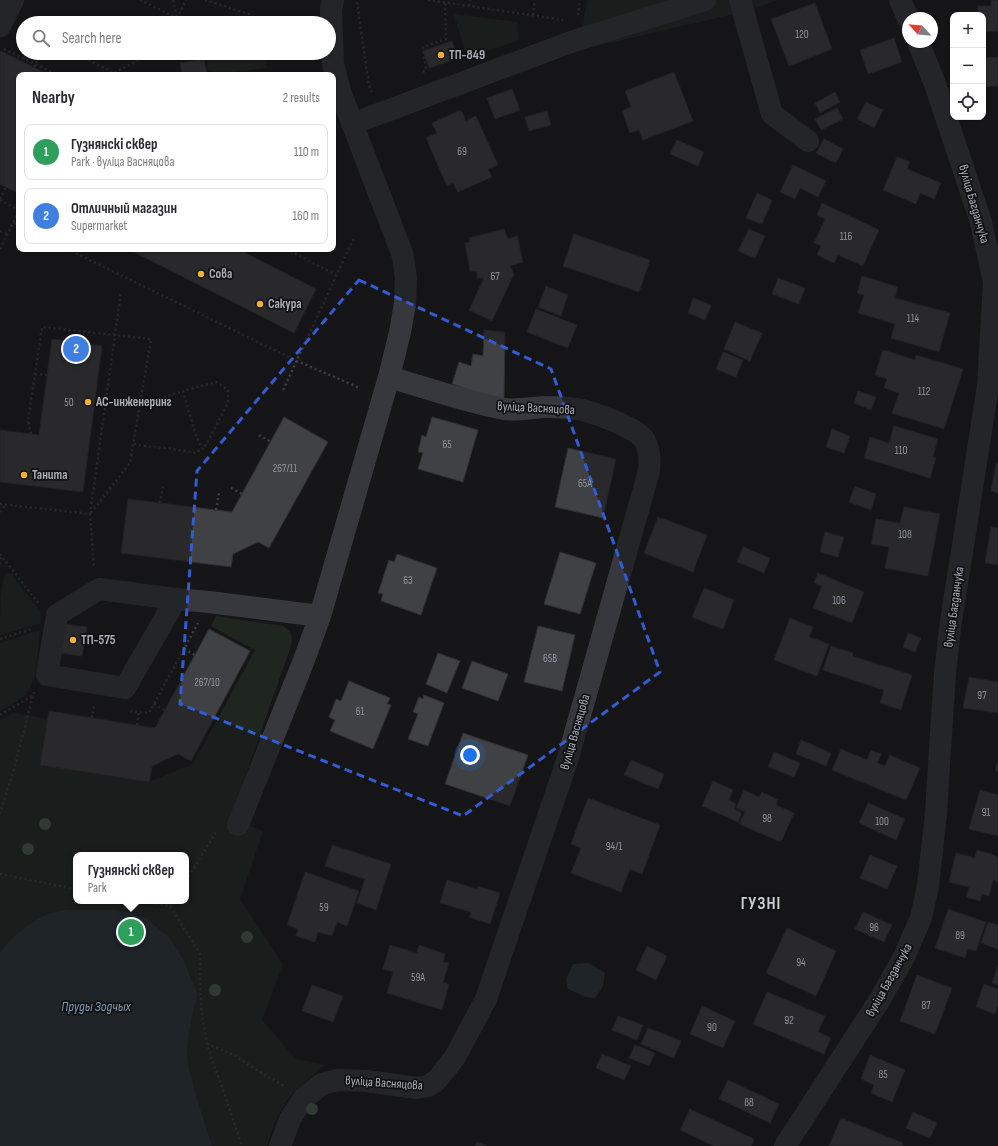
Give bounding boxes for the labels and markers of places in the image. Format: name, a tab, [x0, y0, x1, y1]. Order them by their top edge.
place label: ТП-849	[449, 47, 485, 63]
marker: ТП-849	[436, 50, 446, 60]
place label: Сова	[209, 266, 232, 282]
marker: Сова	[196, 269, 206, 279]
place label: Сакура	[268, 296, 302, 312]
marker: Сакура	[255, 299, 265, 309]
pin: 2	[63, 334, 89, 364]
place label: АС-инженеринг	[95, 394, 172, 410]
marker: АС-инженеринг	[83, 397, 93, 407]
place label: Танита	[32, 467, 68, 483]
marker: Танита	[19, 470, 29, 480]
place label: ТП-575	[81, 632, 116, 648]
marker: ТП-575	[68, 635, 78, 645]
pin: 1	[118, 917, 144, 947]

